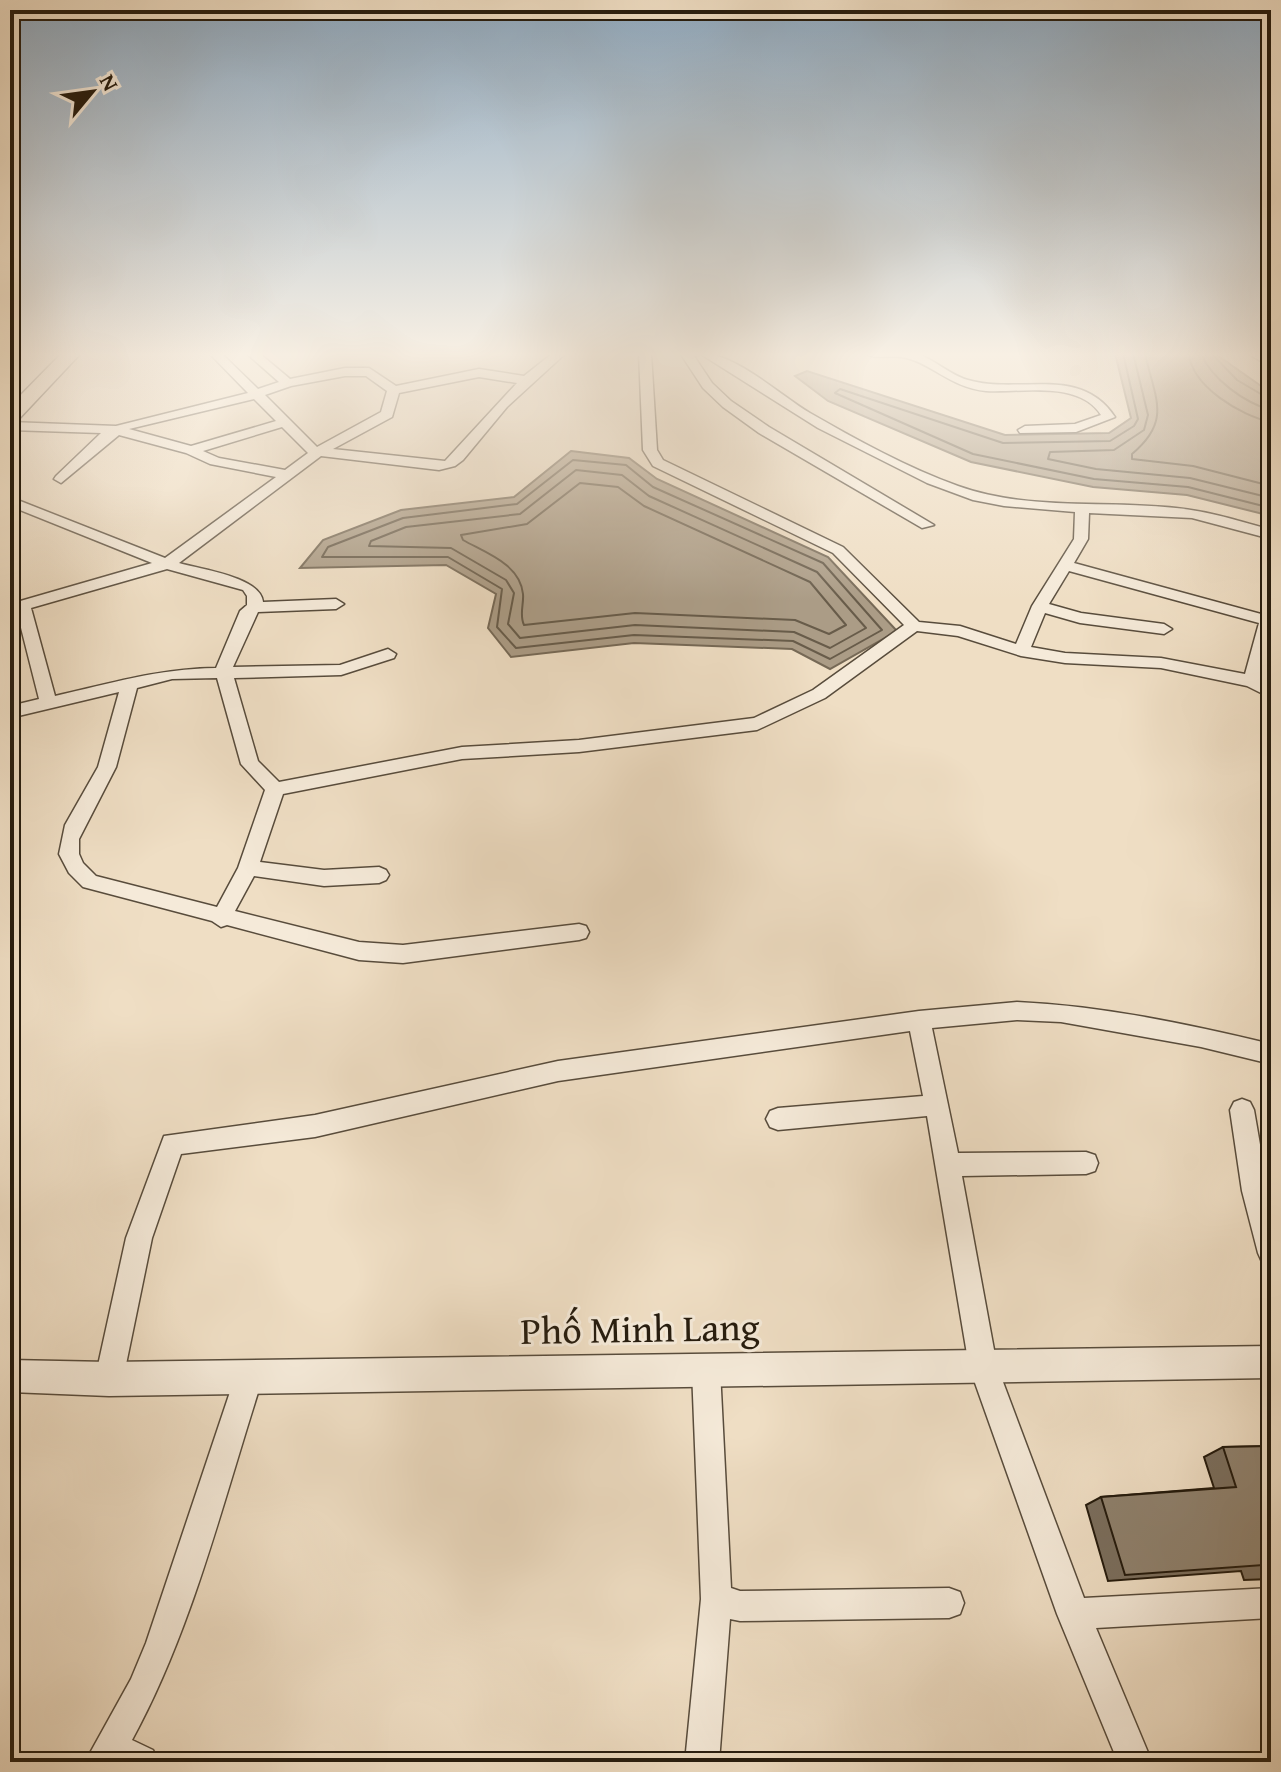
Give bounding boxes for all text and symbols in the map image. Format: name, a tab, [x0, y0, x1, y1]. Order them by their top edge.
north arrow	[52, 52, 132, 132]
text: N	[92, 68, 127, 97]
street label: Phố Minh Lang	[520, 1298, 760, 1358]

